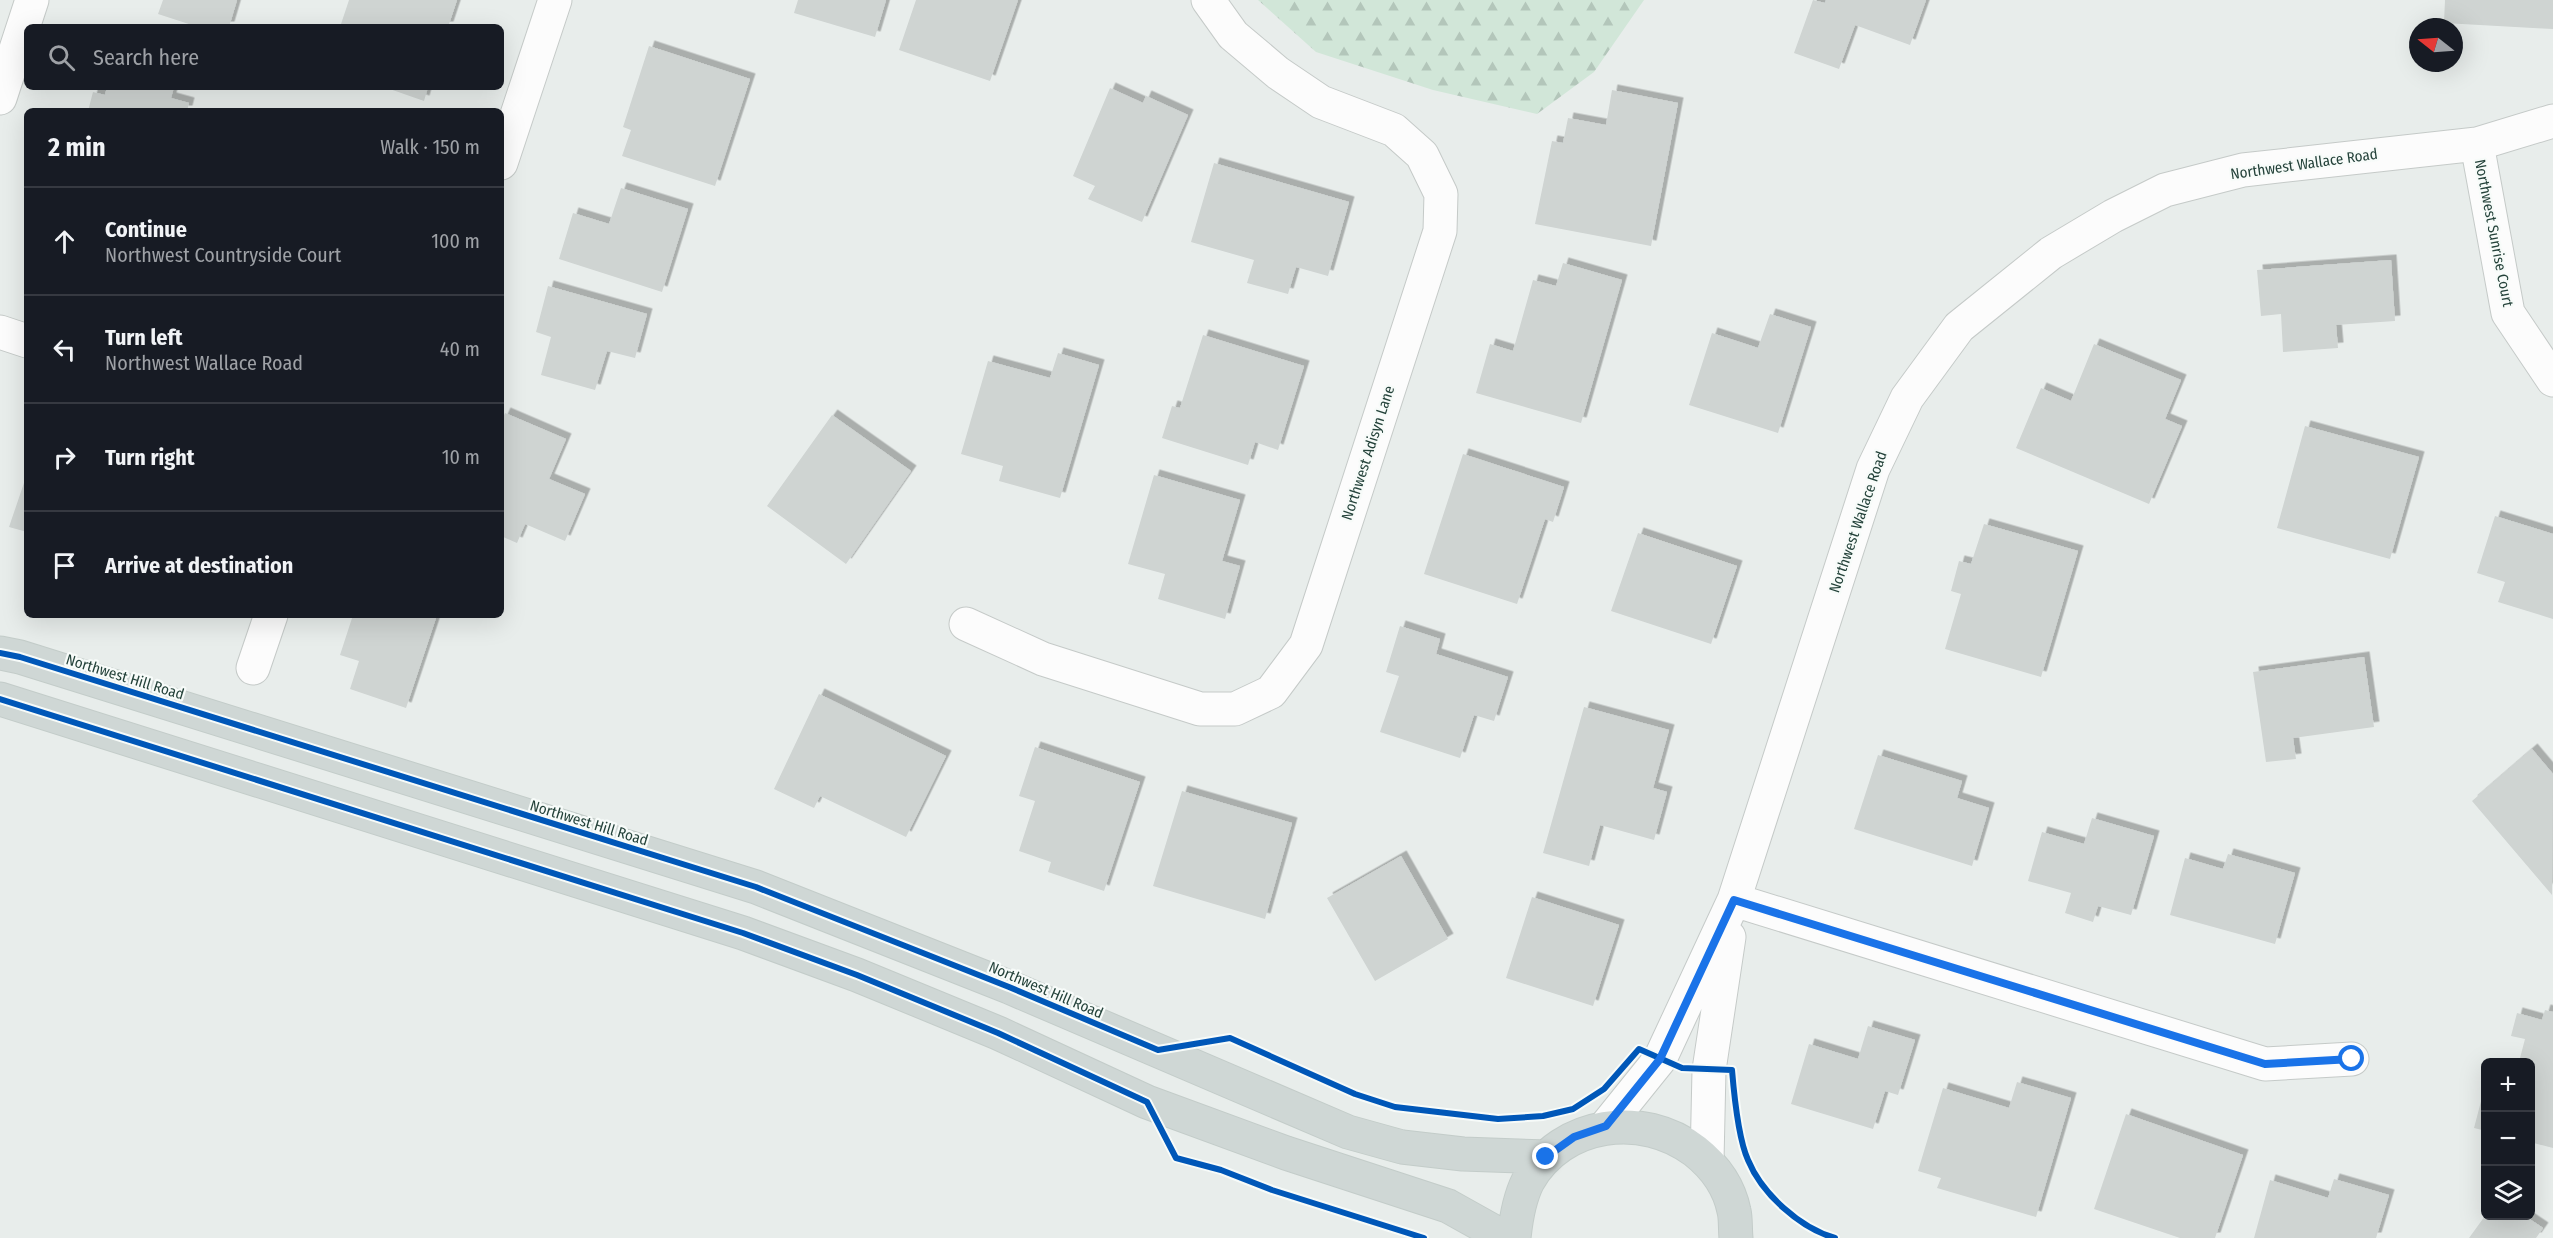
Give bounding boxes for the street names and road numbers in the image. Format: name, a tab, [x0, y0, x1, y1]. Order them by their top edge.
street label: Northwest Wallace Road	[2229, 145, 2379, 183]
street label: Northwest Sunrise Court	[2471, 158, 2517, 308]
street label: Northwest Adisyn Lane	[1338, 383, 1398, 523]
street label: Northwest Wallace Road	[1825, 449, 1891, 595]
street label: Northwest Hill Road	[64, 650, 186, 704]
street label: Northwest Hill Road	[528, 796, 650, 850]
street label: Northwest Hill Road	[986, 958, 1106, 1022]

